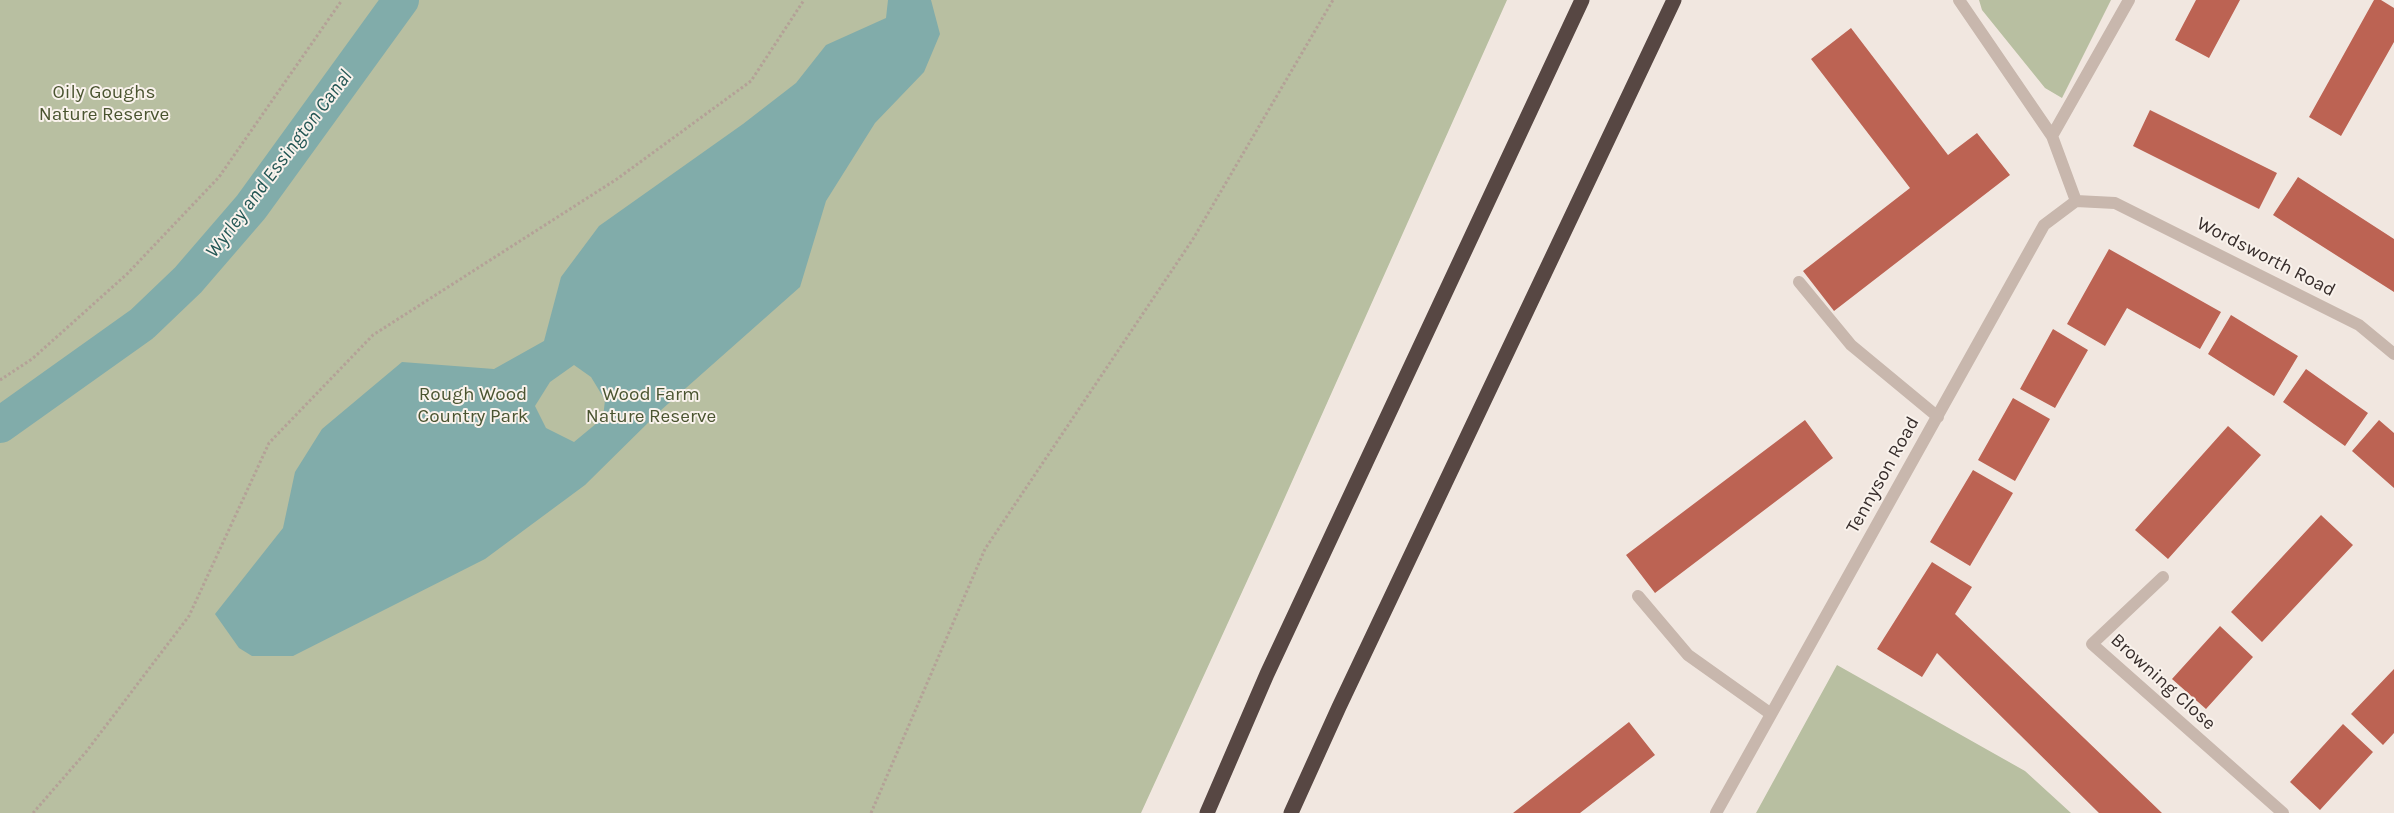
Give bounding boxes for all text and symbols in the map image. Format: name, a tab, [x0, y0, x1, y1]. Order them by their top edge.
water label: Wyrley and Essington Canal	[200, 65, 358, 263]
park label: Oily Goughs Nature Reserve	[39, 82, 169, 126]
street label: Wordsworth Road	[2193, 212, 2339, 302]
park label: Rough Wood Country Park	[418, 384, 528, 428]
park label: Wood Farm Nature Reserve	[586, 384, 716, 428]
street label: Tennyson Road	[1842, 413, 1924, 537]
street label: Browning Close	[2106, 629, 2220, 735]

